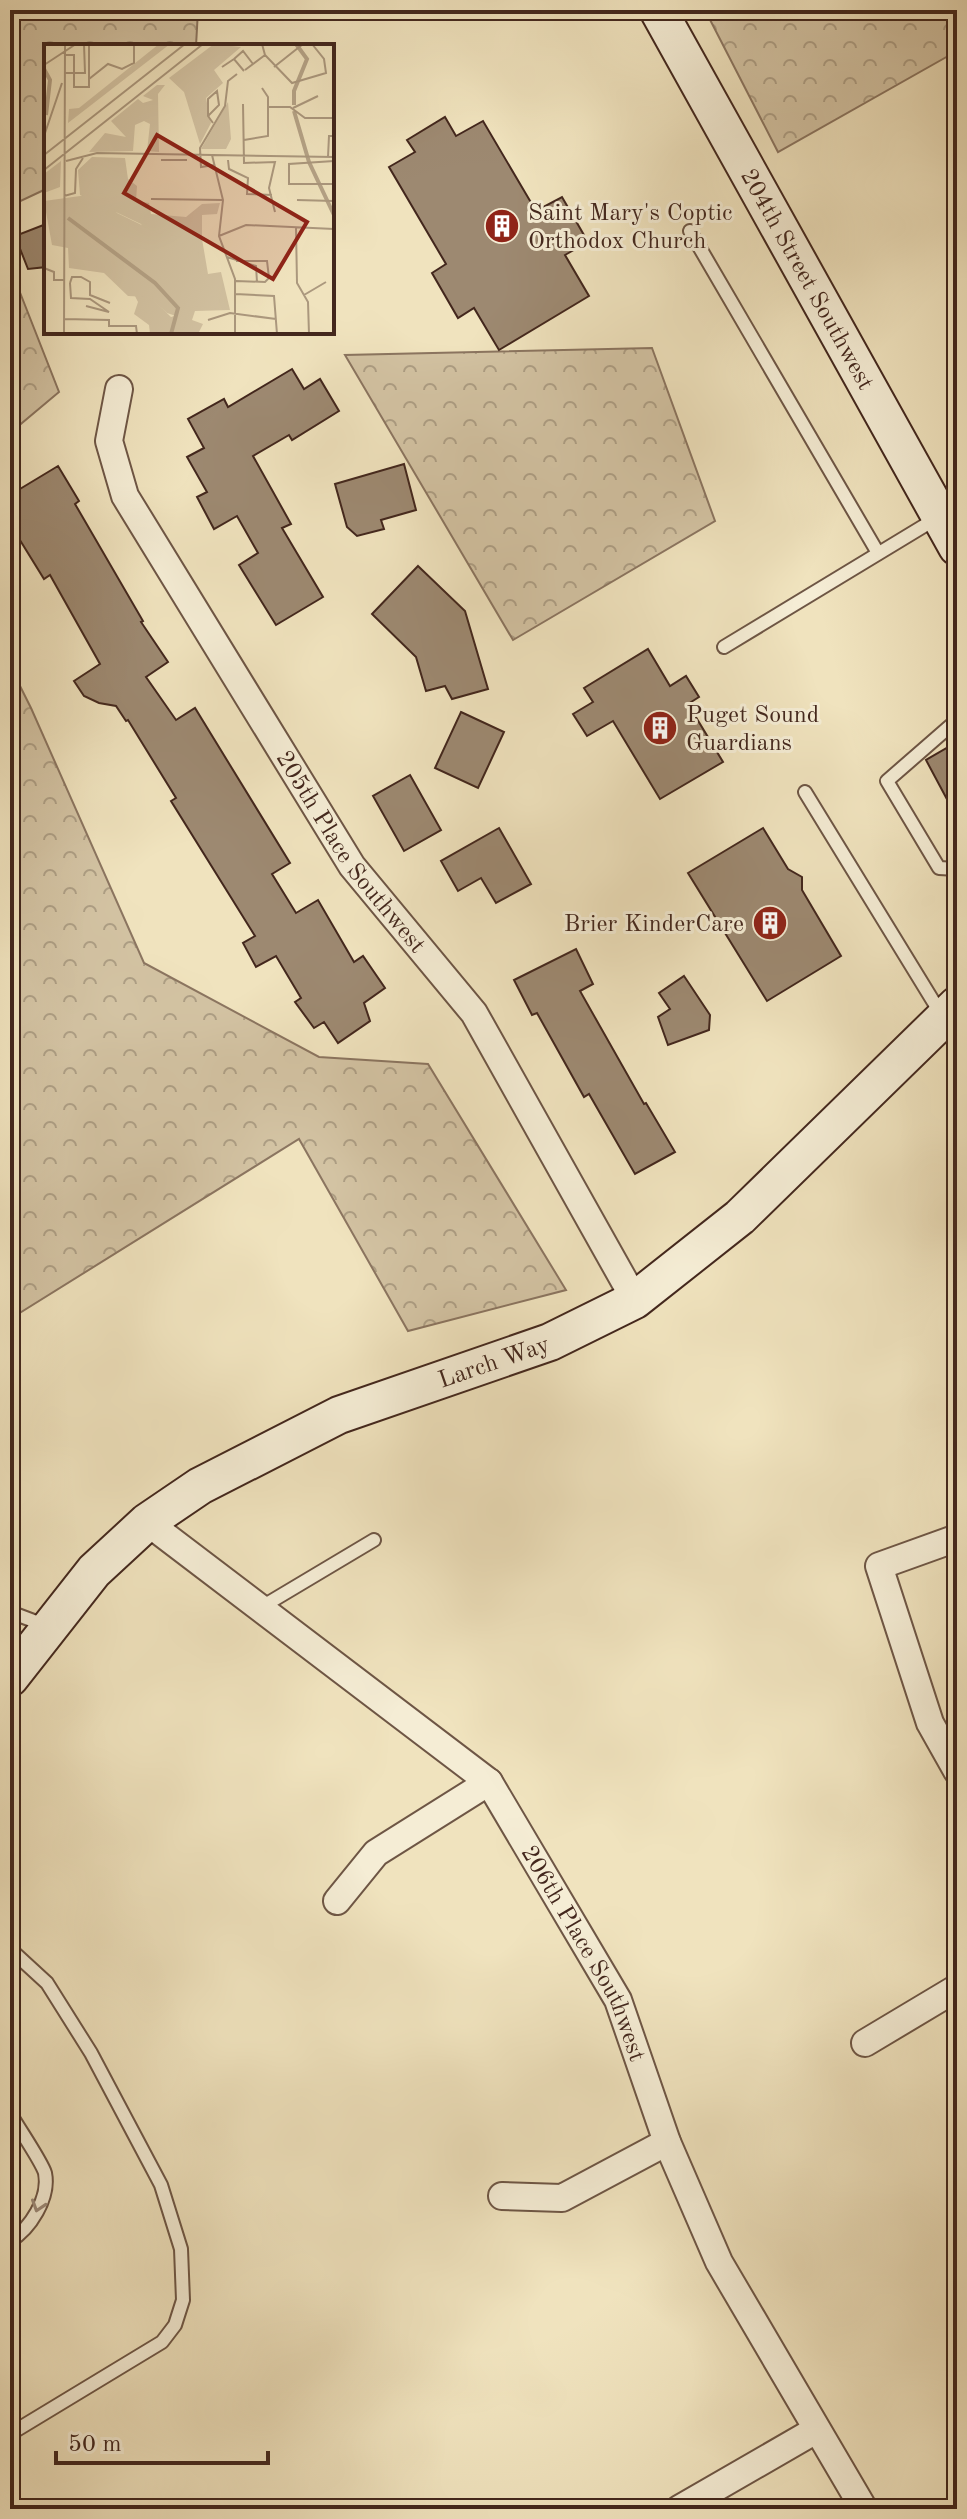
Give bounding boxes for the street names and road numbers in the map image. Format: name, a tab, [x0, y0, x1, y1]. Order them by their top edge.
street label: 204th Street Southwest	[735, 166, 877, 395]
street label: 205th Place Southwest	[271, 747, 429, 958]
street label: Larch Way	[436, 1333, 553, 1394]
street label: 206th Place Southwest	[516, 1842, 648, 2065]

